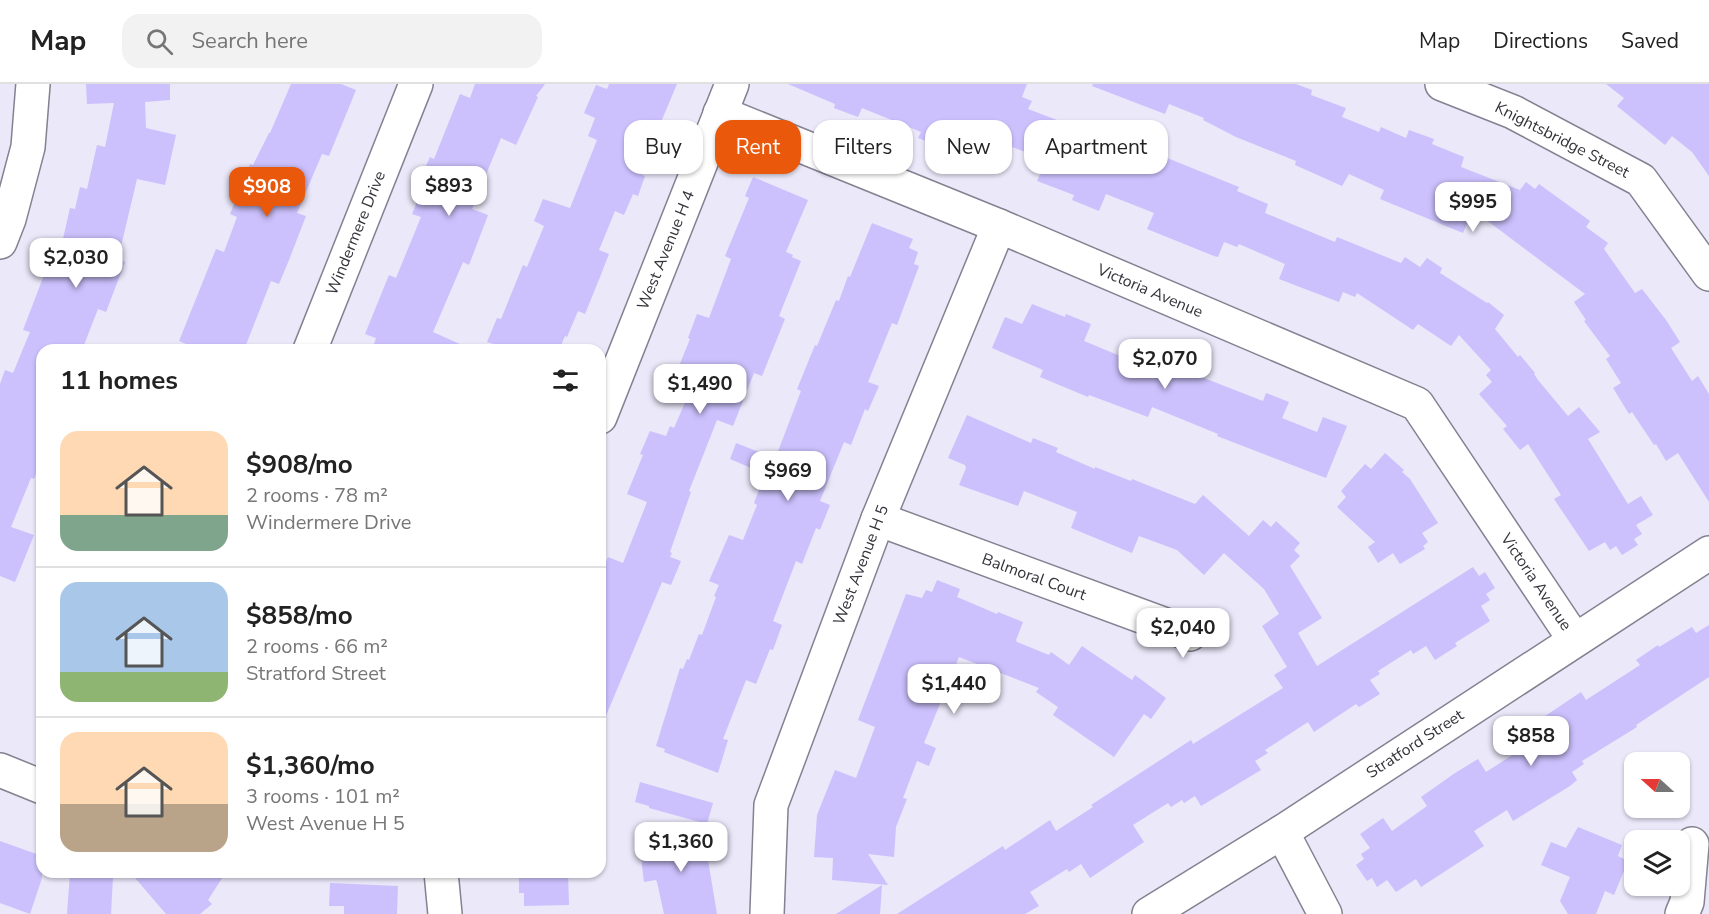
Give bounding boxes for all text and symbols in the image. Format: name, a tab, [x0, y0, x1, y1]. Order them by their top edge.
search box	[122, 14, 542, 68]
text: Map	[30, 22, 86, 60]
icon: search	[143, 25, 176, 58]
text: Search here	[191, 26, 308, 56]
text: Map	[1419, 27, 1460, 55]
text: Directions	[1493, 27, 1588, 55]
text: Saved	[1621, 27, 1679, 55]
street label: Knightsbridge Street	[1491, 97, 1633, 184]
chip: Buy	[624, 120, 703, 174]
chip: Rent	[715, 120, 801, 174]
chip: Filters	[813, 120, 913, 174]
chip: New	[925, 120, 1012, 174]
chip: Apartment	[1024, 120, 1168, 174]
pin: $893	[413, 166, 485, 217]
pin: $908	[231, 167, 303, 218]
street label: Windermere Drive	[321, 168, 391, 298]
text: $893	[425, 172, 473, 199]
text: $908	[243, 173, 291, 200]
pin: $995	[1437, 182, 1509, 233]
street label: West Avenue H 4	[632, 187, 700, 313]
text: $995	[1449, 188, 1497, 215]
pin: $2,030	[27, 238, 125, 289]
text: $2,030	[44, 244, 108, 271]
street label: Victoria Avenue	[1093, 258, 1206, 323]
pin: $2,070	[1116, 339, 1214, 390]
text: $2,070	[1133, 345, 1197, 372]
text: 11 homes	[60, 363, 178, 398]
icon: filters	[549, 364, 582, 397]
pin: $1,490	[651, 364, 749, 415]
text: $1,490	[668, 370, 732, 397]
text: $908/mo	[246, 447, 353, 482]
pin: $969	[752, 451, 824, 502]
icon: home	[108, 455, 180, 527]
text: $969	[764, 457, 812, 484]
text: 2 rooms · 78 m²	[246, 482, 388, 509]
street label: West Avenue H 5	[828, 502, 894, 628]
text: Windermere Drive	[246, 509, 412, 536]
street label: Victoria Avenue	[1495, 528, 1577, 635]
street label: Balmoral Court	[979, 548, 1090, 606]
text: $858/mo	[246, 598, 353, 633]
icon: home	[108, 606, 180, 678]
pin: $2,040	[1134, 608, 1232, 659]
text: $2,040	[1151, 614, 1215, 641]
text: 2 rooms · 66 m²	[246, 633, 388, 660]
text: Stratford Street	[246, 660, 386, 687]
pin: $1,440	[905, 664, 1003, 715]
text: $1,440	[922, 670, 986, 697]
street label: Stratford Street	[1362, 704, 1468, 784]
pin: $858	[1495, 716, 1567, 767]
text: $858	[1507, 722, 1555, 749]
text: $1,360/mo	[246, 748, 375, 783]
north arrow	[1624, 752, 1690, 818]
map controls	[1624, 752, 1690, 896]
icon: home	[108, 756, 180, 828]
text: 3 rooms · 101 m²	[246, 783, 400, 810]
text: West Avenue H 5	[246, 810, 405, 837]
pin: $1,360	[632, 822, 730, 873]
text: $1,360	[649, 828, 713, 855]
button: layers	[1624, 830, 1690, 896]

